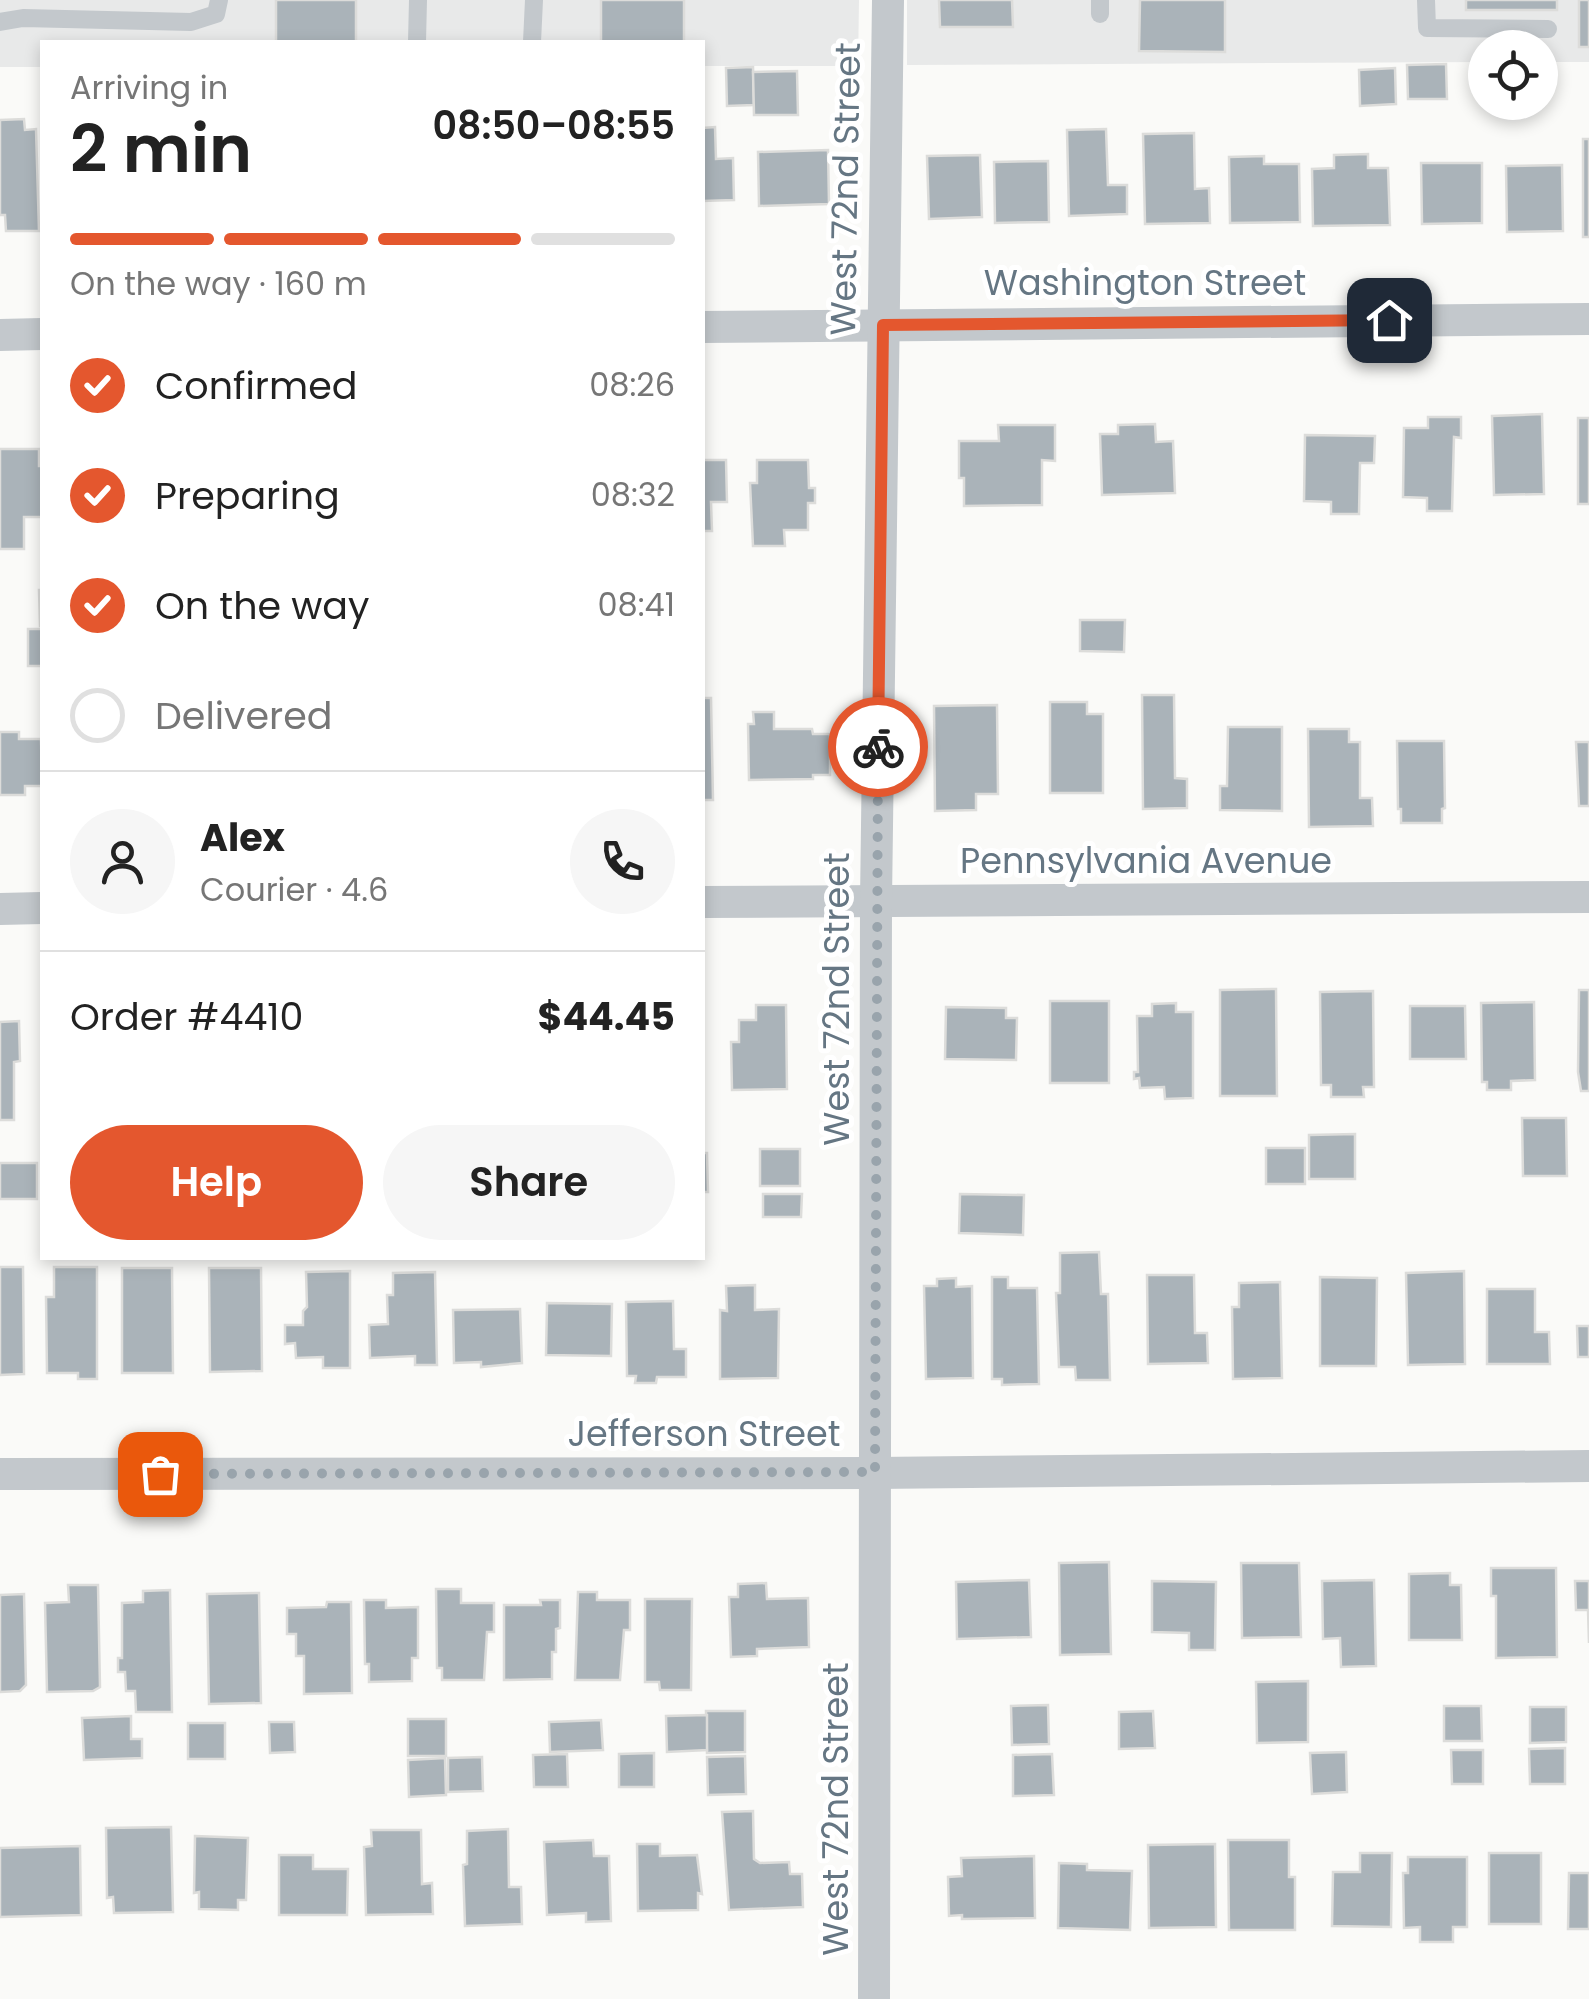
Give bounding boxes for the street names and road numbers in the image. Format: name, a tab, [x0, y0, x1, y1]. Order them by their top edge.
street label: West 72nd Street	[818, 42, 872, 336]
street label: Washington Street	[984, 258, 1306, 307]
street label: Pennsylvania Avenue	[960, 836, 1332, 885]
street label: West 72nd Street	[812, 852, 861, 1146]
street label: Jefferson Street	[568, 1409, 840, 1458]
street label: West 72nd Street	[811, 1662, 860, 1956]

